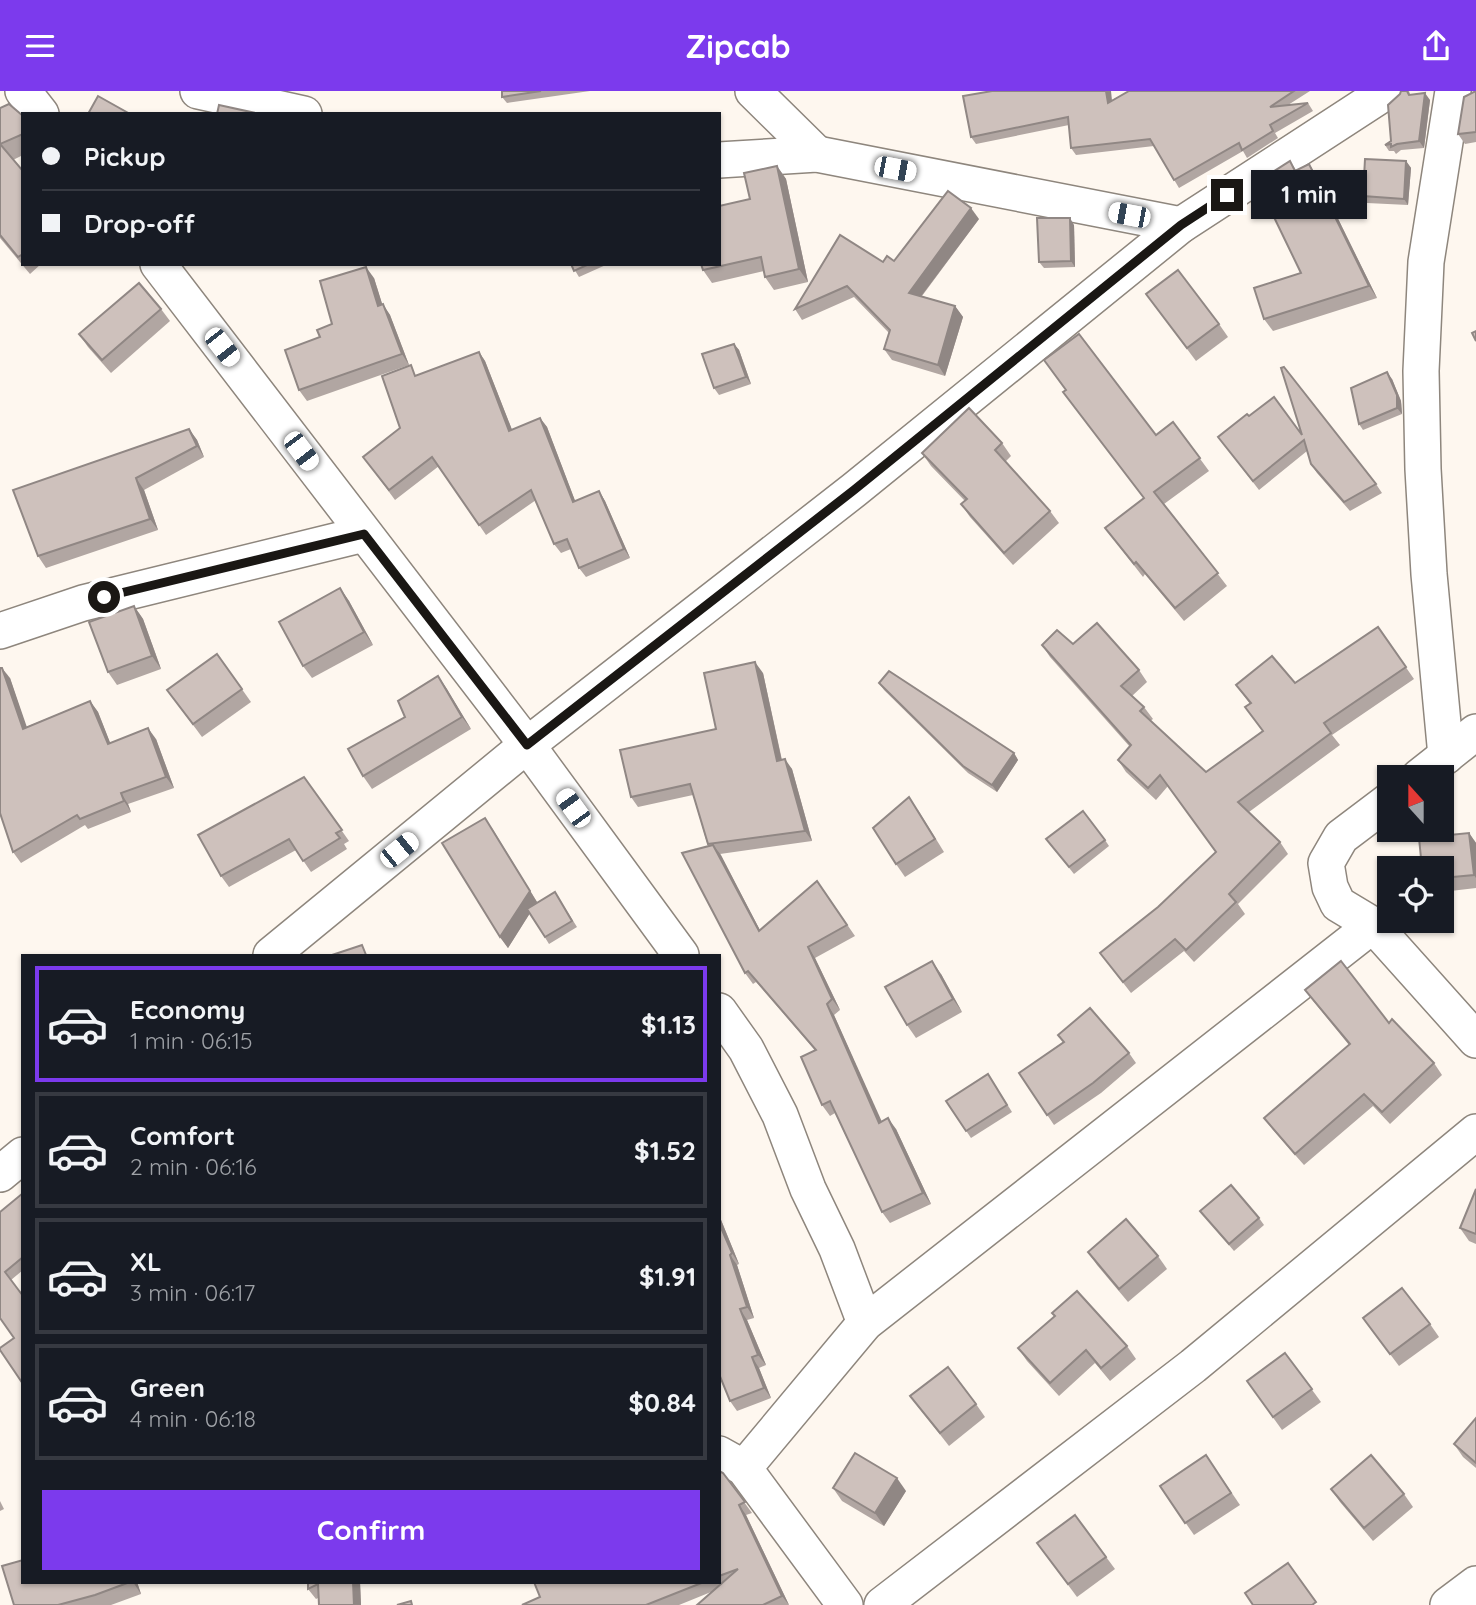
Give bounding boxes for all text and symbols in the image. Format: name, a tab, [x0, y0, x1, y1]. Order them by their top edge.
text: Zipcab	[685, 26, 791, 66]
icon: menu	[21, 27, 59, 65]
icon: share	[1417, 27, 1455, 65]
text: Pickup	[84, 140, 166, 173]
car	[873, 155, 918, 183]
callout: 1 min	[1252, 171, 1367, 219]
route end	[1211, 179, 1243, 211]
text: 1 min	[1281, 180, 1337, 209]
car	[1107, 201, 1152, 229]
text: Drop-off	[84, 207, 195, 240]
car	[201, 324, 244, 370]
car	[280, 428, 323, 474]
route start	[88, 581, 120, 613]
north arrow	[1377, 765, 1454, 842]
map controls	[1377, 765, 1454, 933]
car	[553, 785, 594, 831]
car	[377, 829, 422, 871]
button: locate	[1377, 856, 1454, 933]
icon: car	[46, 993, 109, 1056]
text: Economy	[130, 993, 245, 1026]
text: $1.13	[641, 1008, 696, 1041]
text: 1 min · 06:15	[130, 1026, 252, 1055]
icon: car	[46, 1119, 109, 1182]
text: Comfort	[130, 1119, 235, 1152]
text: $1.52	[634, 1134, 696, 1167]
text: 2 min · 06:16	[130, 1152, 257, 1181]
icon: car	[46, 1245, 109, 1308]
text: XL	[130, 1245, 162, 1278]
text: $1.91	[639, 1260, 696, 1293]
text: 3 min · 06:17	[130, 1278, 255, 1307]
icon: car	[46, 1371, 109, 1434]
text: Green	[130, 1371, 205, 1404]
text: $0.84	[629, 1386, 696, 1419]
text: 4 min · 06:18	[130, 1404, 256, 1433]
button: Confirm	[42, 1490, 700, 1570]

